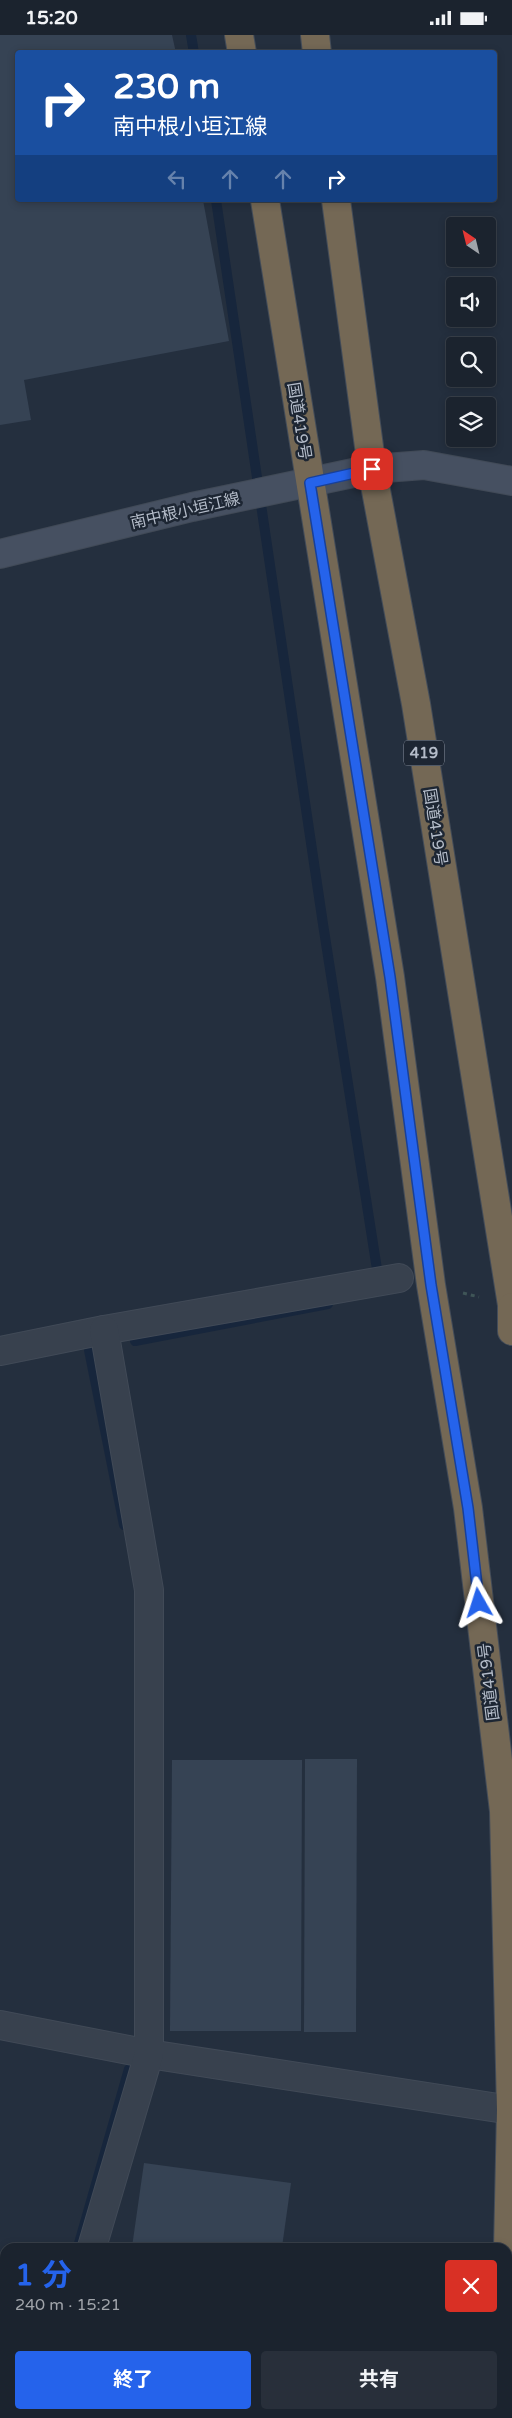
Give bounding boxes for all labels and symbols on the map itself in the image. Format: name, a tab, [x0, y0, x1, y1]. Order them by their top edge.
north arrow	[446, 217, 496, 267]
street label: 国道419号	[283, 381, 315, 461]
pin	[351, 448, 393, 490]
street label: 南中根小垣江線	[128, 489, 242, 533]
road number: 419	[404, 741, 444, 765]
street label: 国道419号	[419, 787, 451, 867]
position arrow	[452, 1576, 504, 1628]
street label: 国道419号	[474, 1642, 504, 1722]

